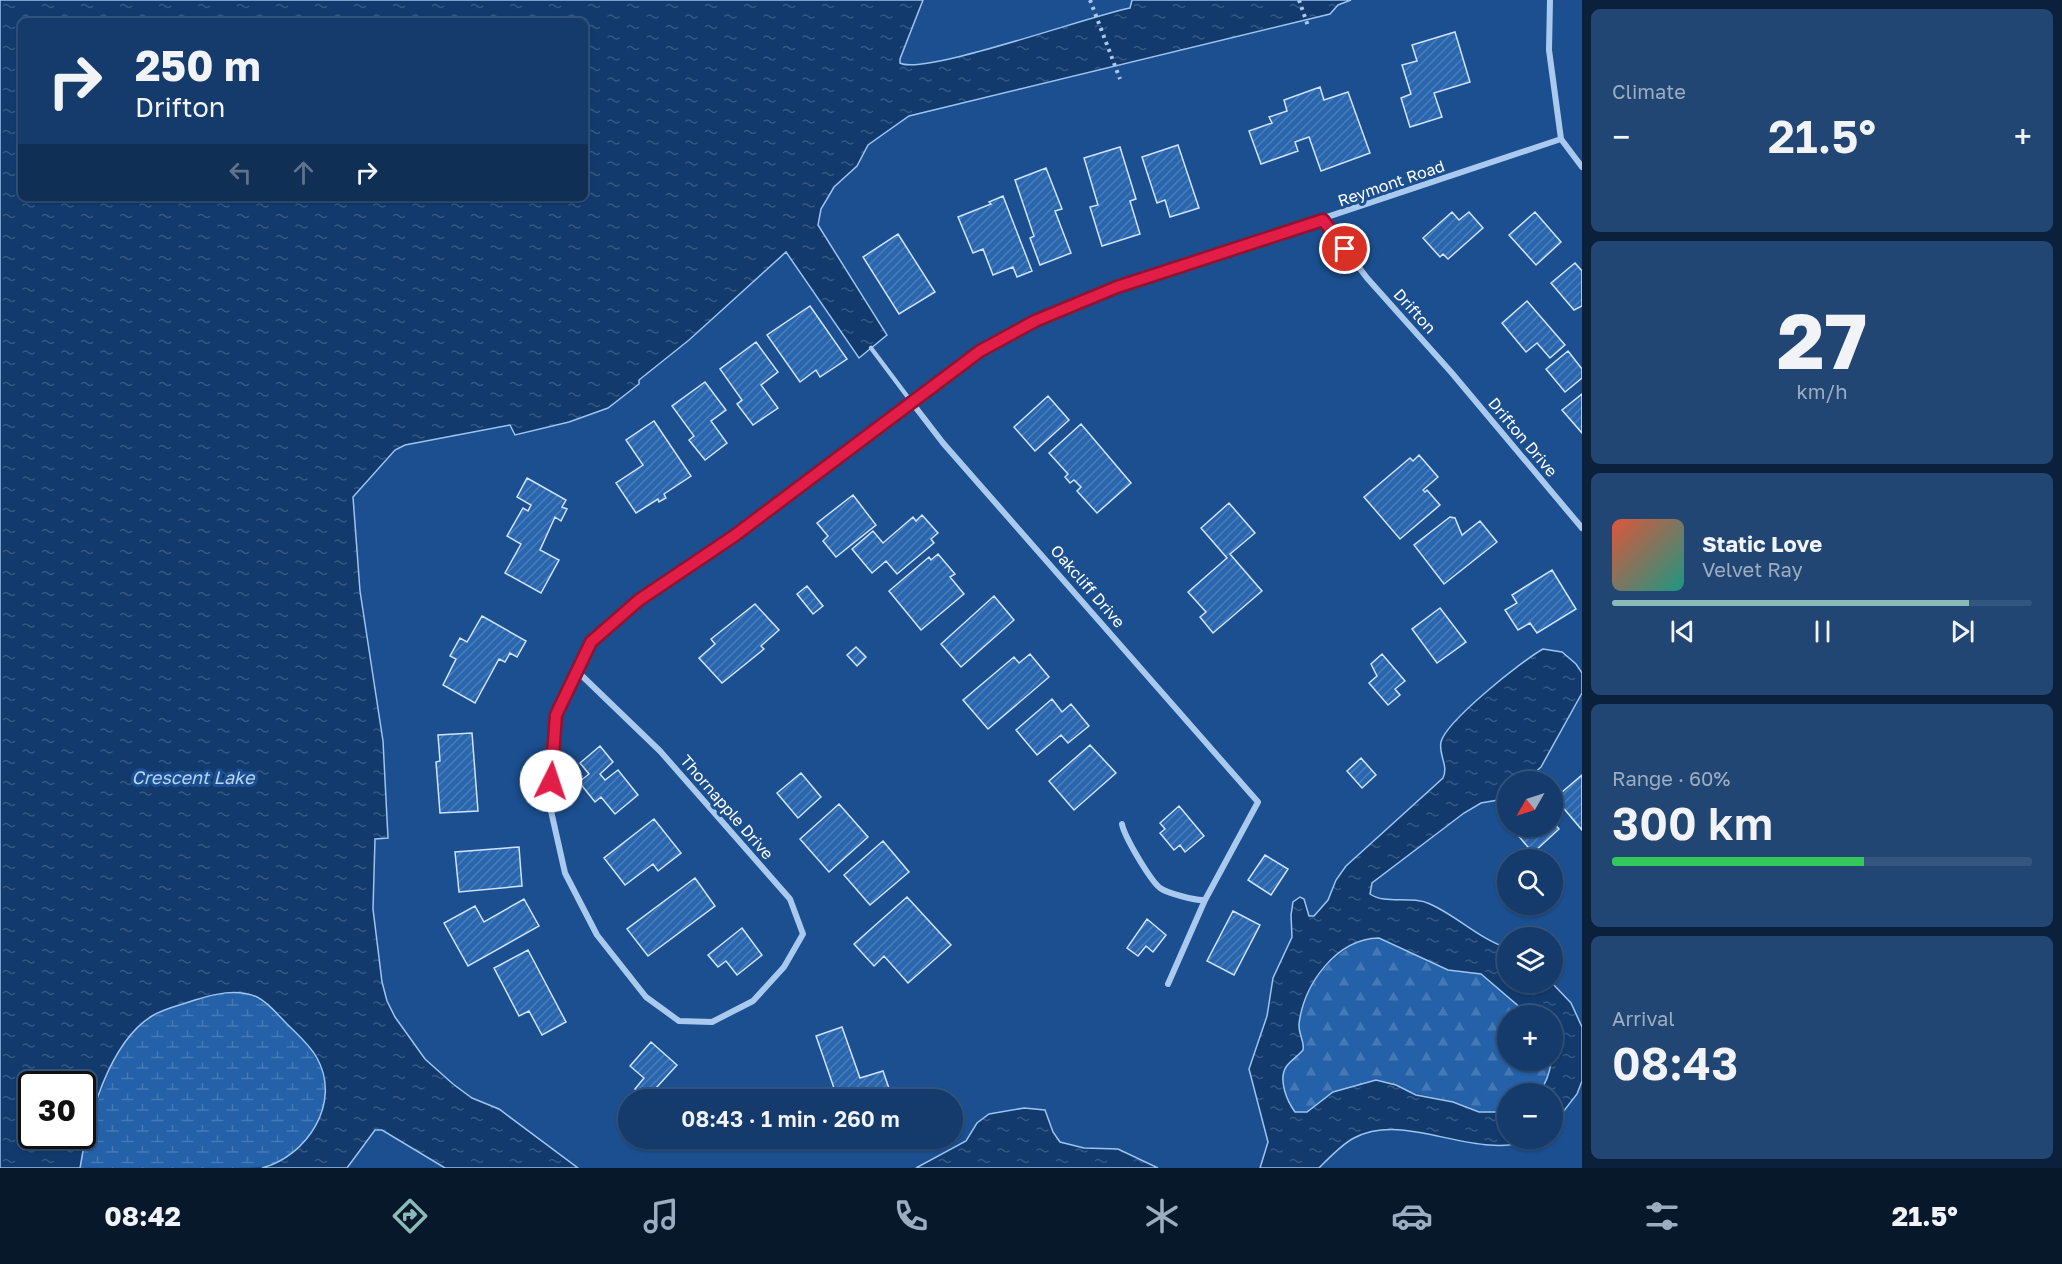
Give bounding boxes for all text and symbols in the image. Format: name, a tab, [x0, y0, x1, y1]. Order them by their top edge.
text: 250 m	[135, 40, 261, 90]
icon: right	[36, 42, 114, 120]
text: Climate	[1612, 79, 1686, 103]
text: Drifton	[135, 91, 225, 123]
text: 21.5°	[1768, 109, 1876, 163]
text: −	[1612, 117, 1630, 156]
text: +	[2014, 117, 2032, 156]
street label: Reymont Road	[1335, 155, 1447, 211]
icon: left	[224, 156, 257, 189]
icon: ahead	[287, 156, 320, 189]
icon: right	[350, 156, 383, 189]
pin	[1319, 223, 1370, 274]
icon: arrive	[1328, 232, 1361, 265]
street label: Drifton	[1390, 284, 1440, 338]
text: 27	[1777, 293, 1867, 386]
text: km/h	[1797, 379, 1847, 403]
street label: Drifton Drive	[1484, 393, 1562, 481]
text: Static Love	[1702, 530, 1822, 557]
street label: Oakcliff Drive	[1047, 540, 1129, 632]
text: Velvet Ray	[1702, 557, 1803, 581]
icon: previous	[1666, 615, 1699, 648]
icon: pause	[1806, 615, 1839, 648]
icon: next	[1946, 615, 1979, 648]
position arrow	[519, 749, 583, 813]
street label: Thornapple Drive	[676, 751, 778, 863]
water label: Crescent Lake	[132, 766, 256, 788]
text: Range · 60%	[1612, 766, 1730, 790]
north arrow	[1497, 771, 1563, 837]
map controls	[1497, 771, 1563, 1149]
text: 300 km	[1612, 796, 1773, 850]
button: search	[1497, 849, 1563, 915]
button: layers	[1497, 927, 1563, 993]
button: +	[1497, 1005, 1563, 1071]
text: Arrival	[1612, 1006, 1675, 1030]
text: 08:43	[1612, 1036, 1738, 1090]
speed limit sign: 30	[18, 1071, 96, 1149]
button: −	[1497, 1083, 1563, 1149]
text: 08:43 · 1 min · 260 m	[681, 1105, 900, 1132]
icon: directions	[389, 1195, 431, 1237]
icon: music	[640, 1195, 682, 1237]
icon: phone	[890, 1195, 932, 1237]
icon: climate	[1141, 1195, 1183, 1237]
icon: car	[1391, 1195, 1433, 1237]
icon: filters	[1641, 1195, 1683, 1237]
text: 08:42	[104, 1200, 181, 1232]
text: 21.5°	[1892, 1200, 1958, 1232]

